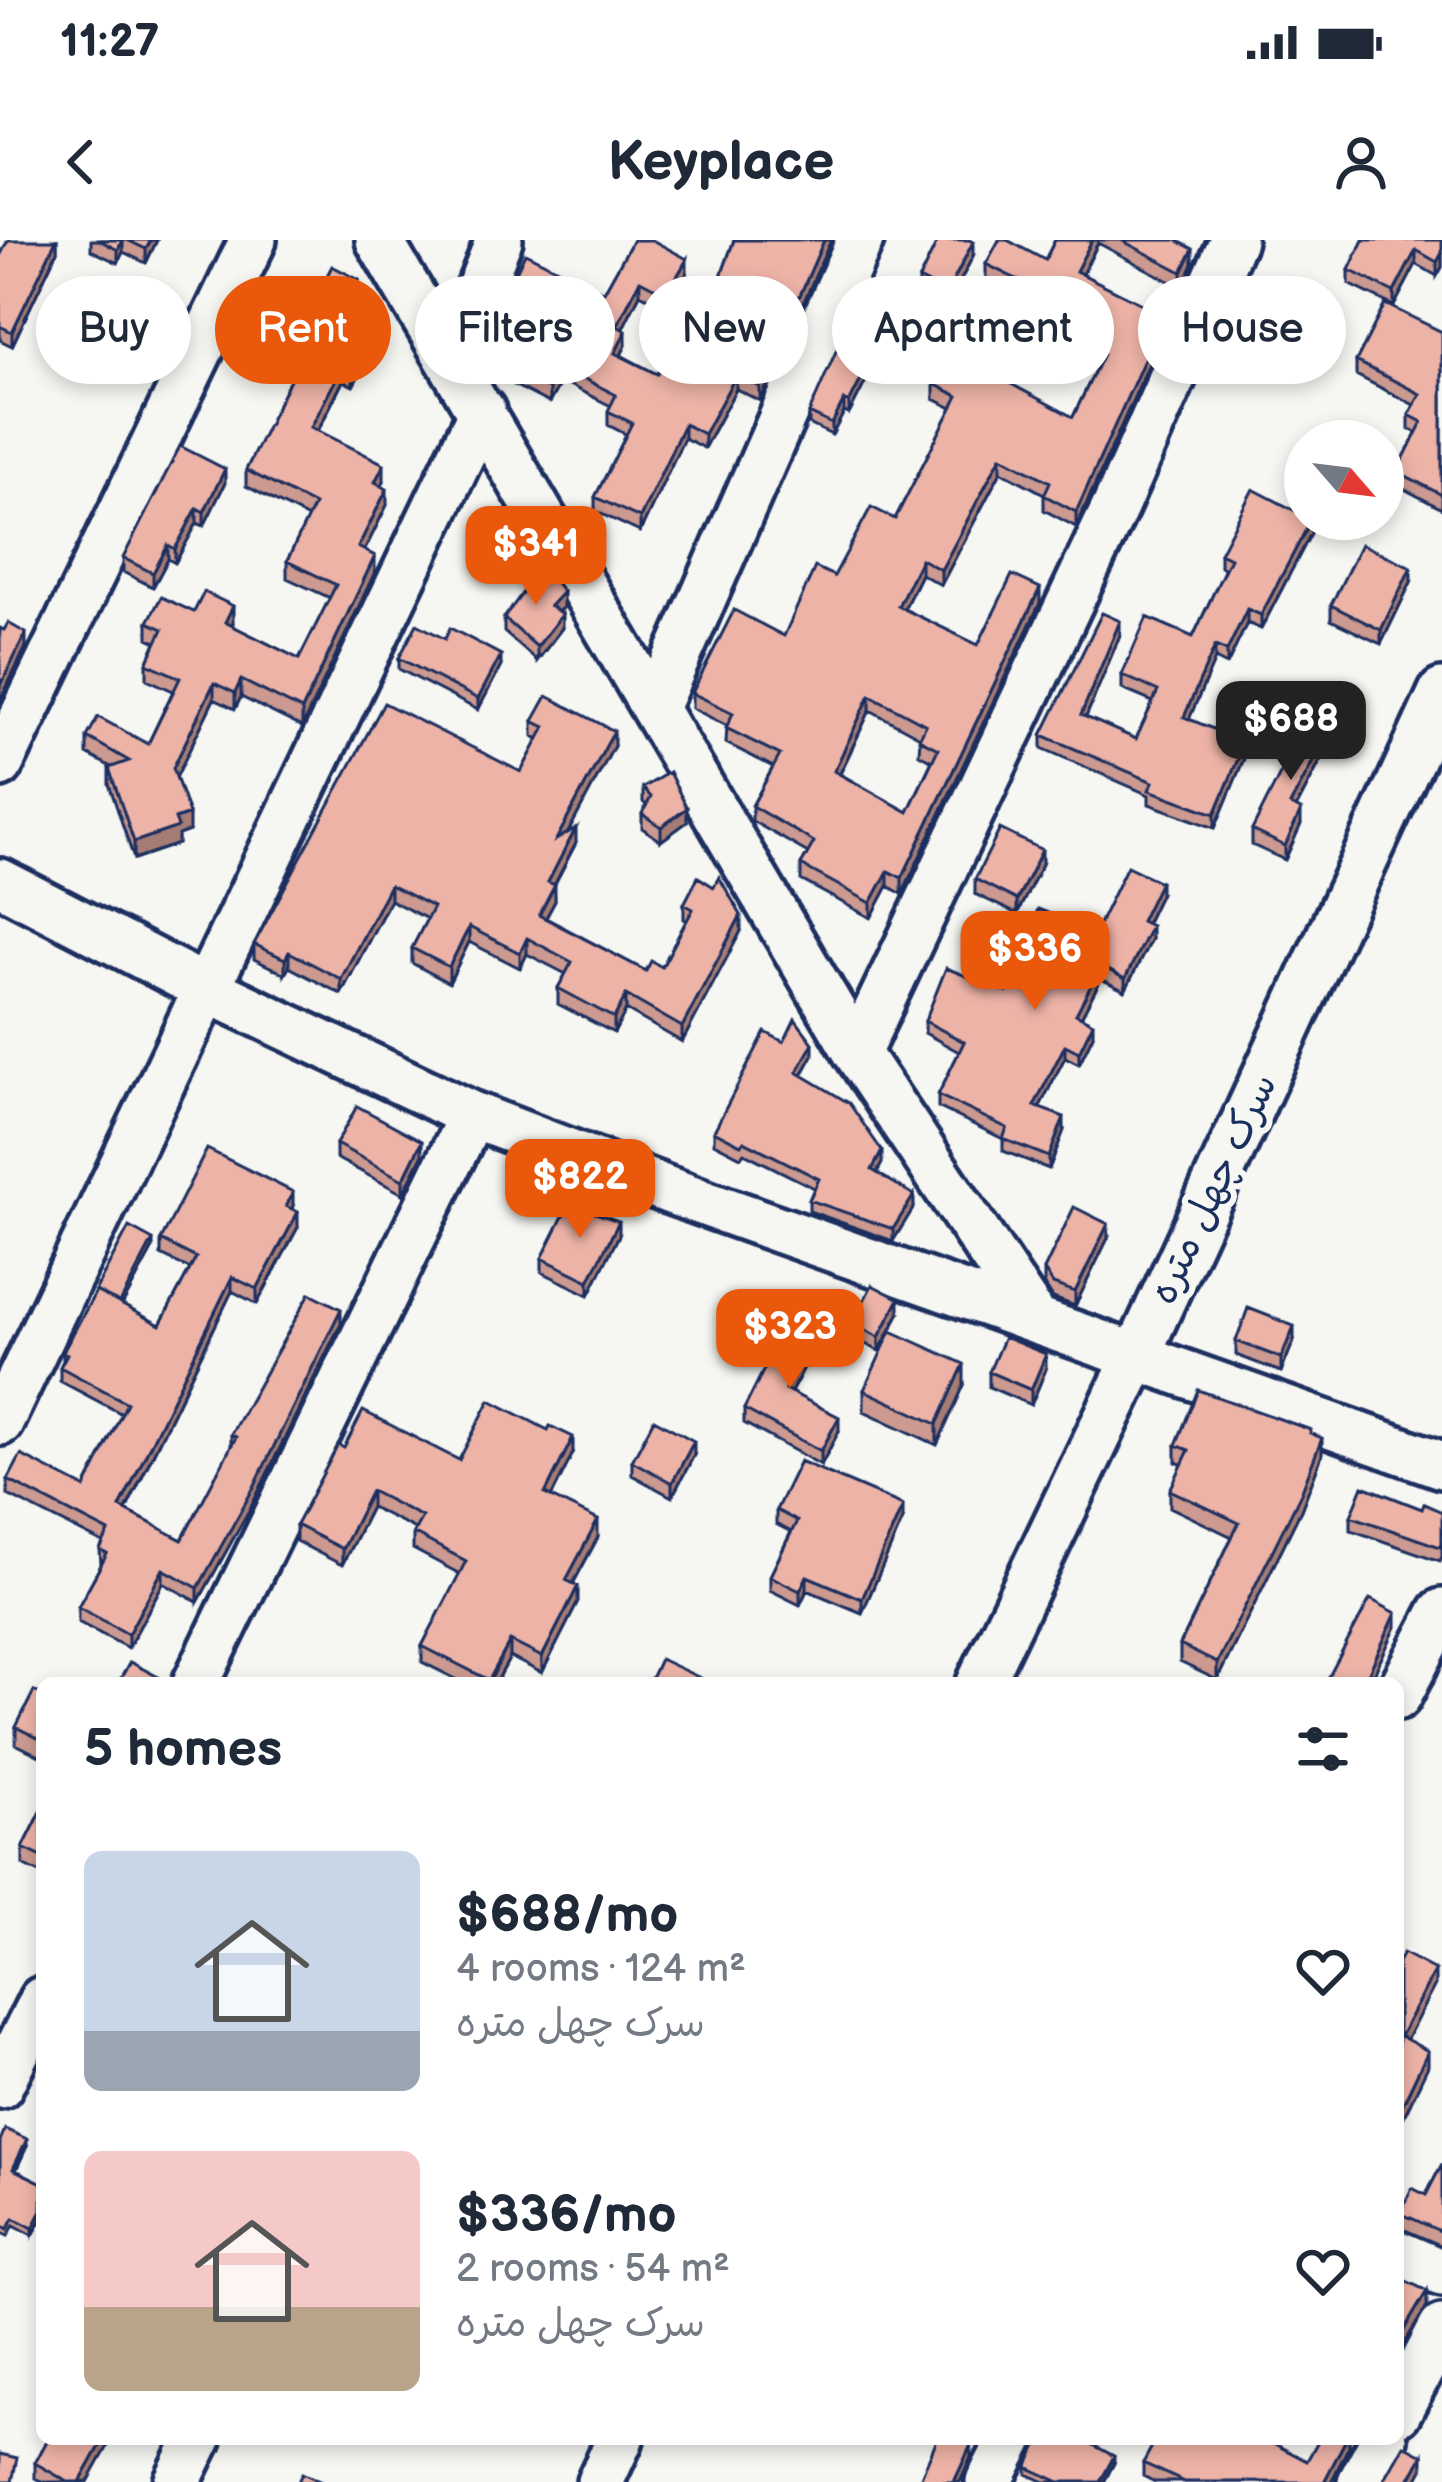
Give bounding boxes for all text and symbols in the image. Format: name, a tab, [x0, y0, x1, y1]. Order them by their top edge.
text: 11:27	[60, 15, 159, 70]
icon: back	[48, 129, 114, 195]
icon: person	[1328, 129, 1394, 195]
text: Keyplace	[608, 130, 834, 195]
chip: Buy	[36, 276, 191, 384]
chip: Rent	[215, 276, 391, 384]
chip: Filters	[415, 276, 615, 384]
chip: New	[639, 276, 808, 384]
chip: Apartment	[832, 276, 1114, 384]
chip: House	[1138, 276, 1346, 384]
north arrow	[1284, 420, 1404, 540]
map controls	[1284, 420, 1404, 540]
pin: $341	[465, 506, 607, 608]
text: $341	[492, 521, 580, 568]
pin: $688	[1220, 681, 1362, 783]
text: $688	[1243, 696, 1339, 743]
pin: $336	[964, 911, 1106, 1013]
text: $336	[988, 926, 1082, 973]
street label: سرک چهل متره	[1140, 1066, 1288, 1312]
pin: $822	[509, 1139, 651, 1241]
text: $822	[532, 1154, 628, 1201]
pin: $323	[719, 1289, 861, 1391]
text: $323	[743, 1304, 837, 1351]
icon: filters	[1290, 1716, 1356, 1782]
text: 5 homes	[84, 1719, 282, 1780]
text: $688/mo	[456, 1885, 678, 1946]
icon: home	[180, 1899, 324, 2043]
icon: heart	[1290, 1938, 1356, 2004]
text: 4 rooms · 124 m²	[456, 1946, 746, 1993]
text: سرک چهل متره	[456, 2001, 705, 2048]
text: $336/mo	[456, 2185, 677, 2246]
icon: home	[180, 2199, 324, 2343]
icon: heart	[1290, 2238, 1356, 2304]
text: 2 rooms · 54 m²	[456, 2246, 730, 2293]
text: سرک چهل متره	[456, 2301, 705, 2348]

